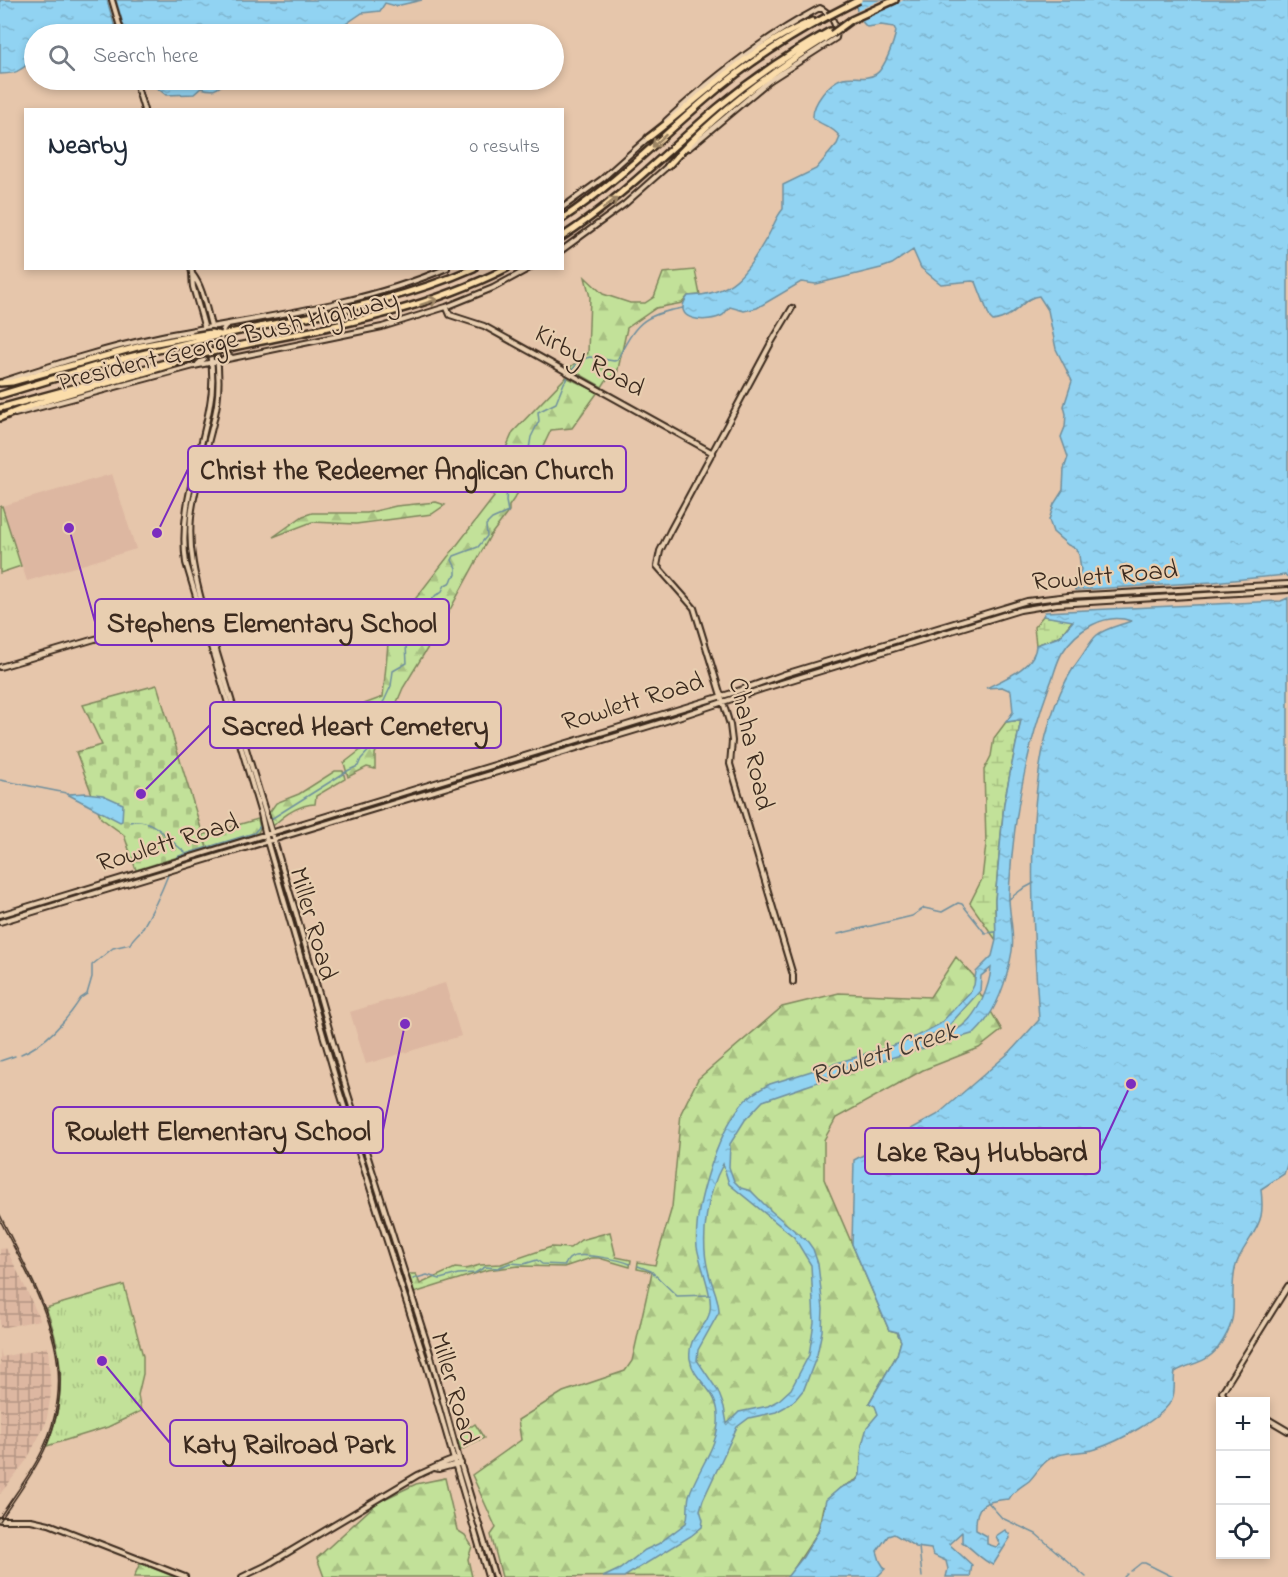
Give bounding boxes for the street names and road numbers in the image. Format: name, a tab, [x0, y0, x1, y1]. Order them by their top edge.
street label: President George Bush Highway	[53, 281, 403, 403]
street label: Kirby Road	[527, 316, 651, 408]
street label: Rowlett Road	[1030, 551, 1180, 603]
street label: Rowlett Road	[557, 663, 709, 743]
street label: Chaha Road	[717, 674, 783, 814]
street label: Rowlett Road	[92, 804, 244, 884]
street label: Miller Road	[277, 863, 347, 985]
street label: Miller Road	[418, 1328, 488, 1450]

